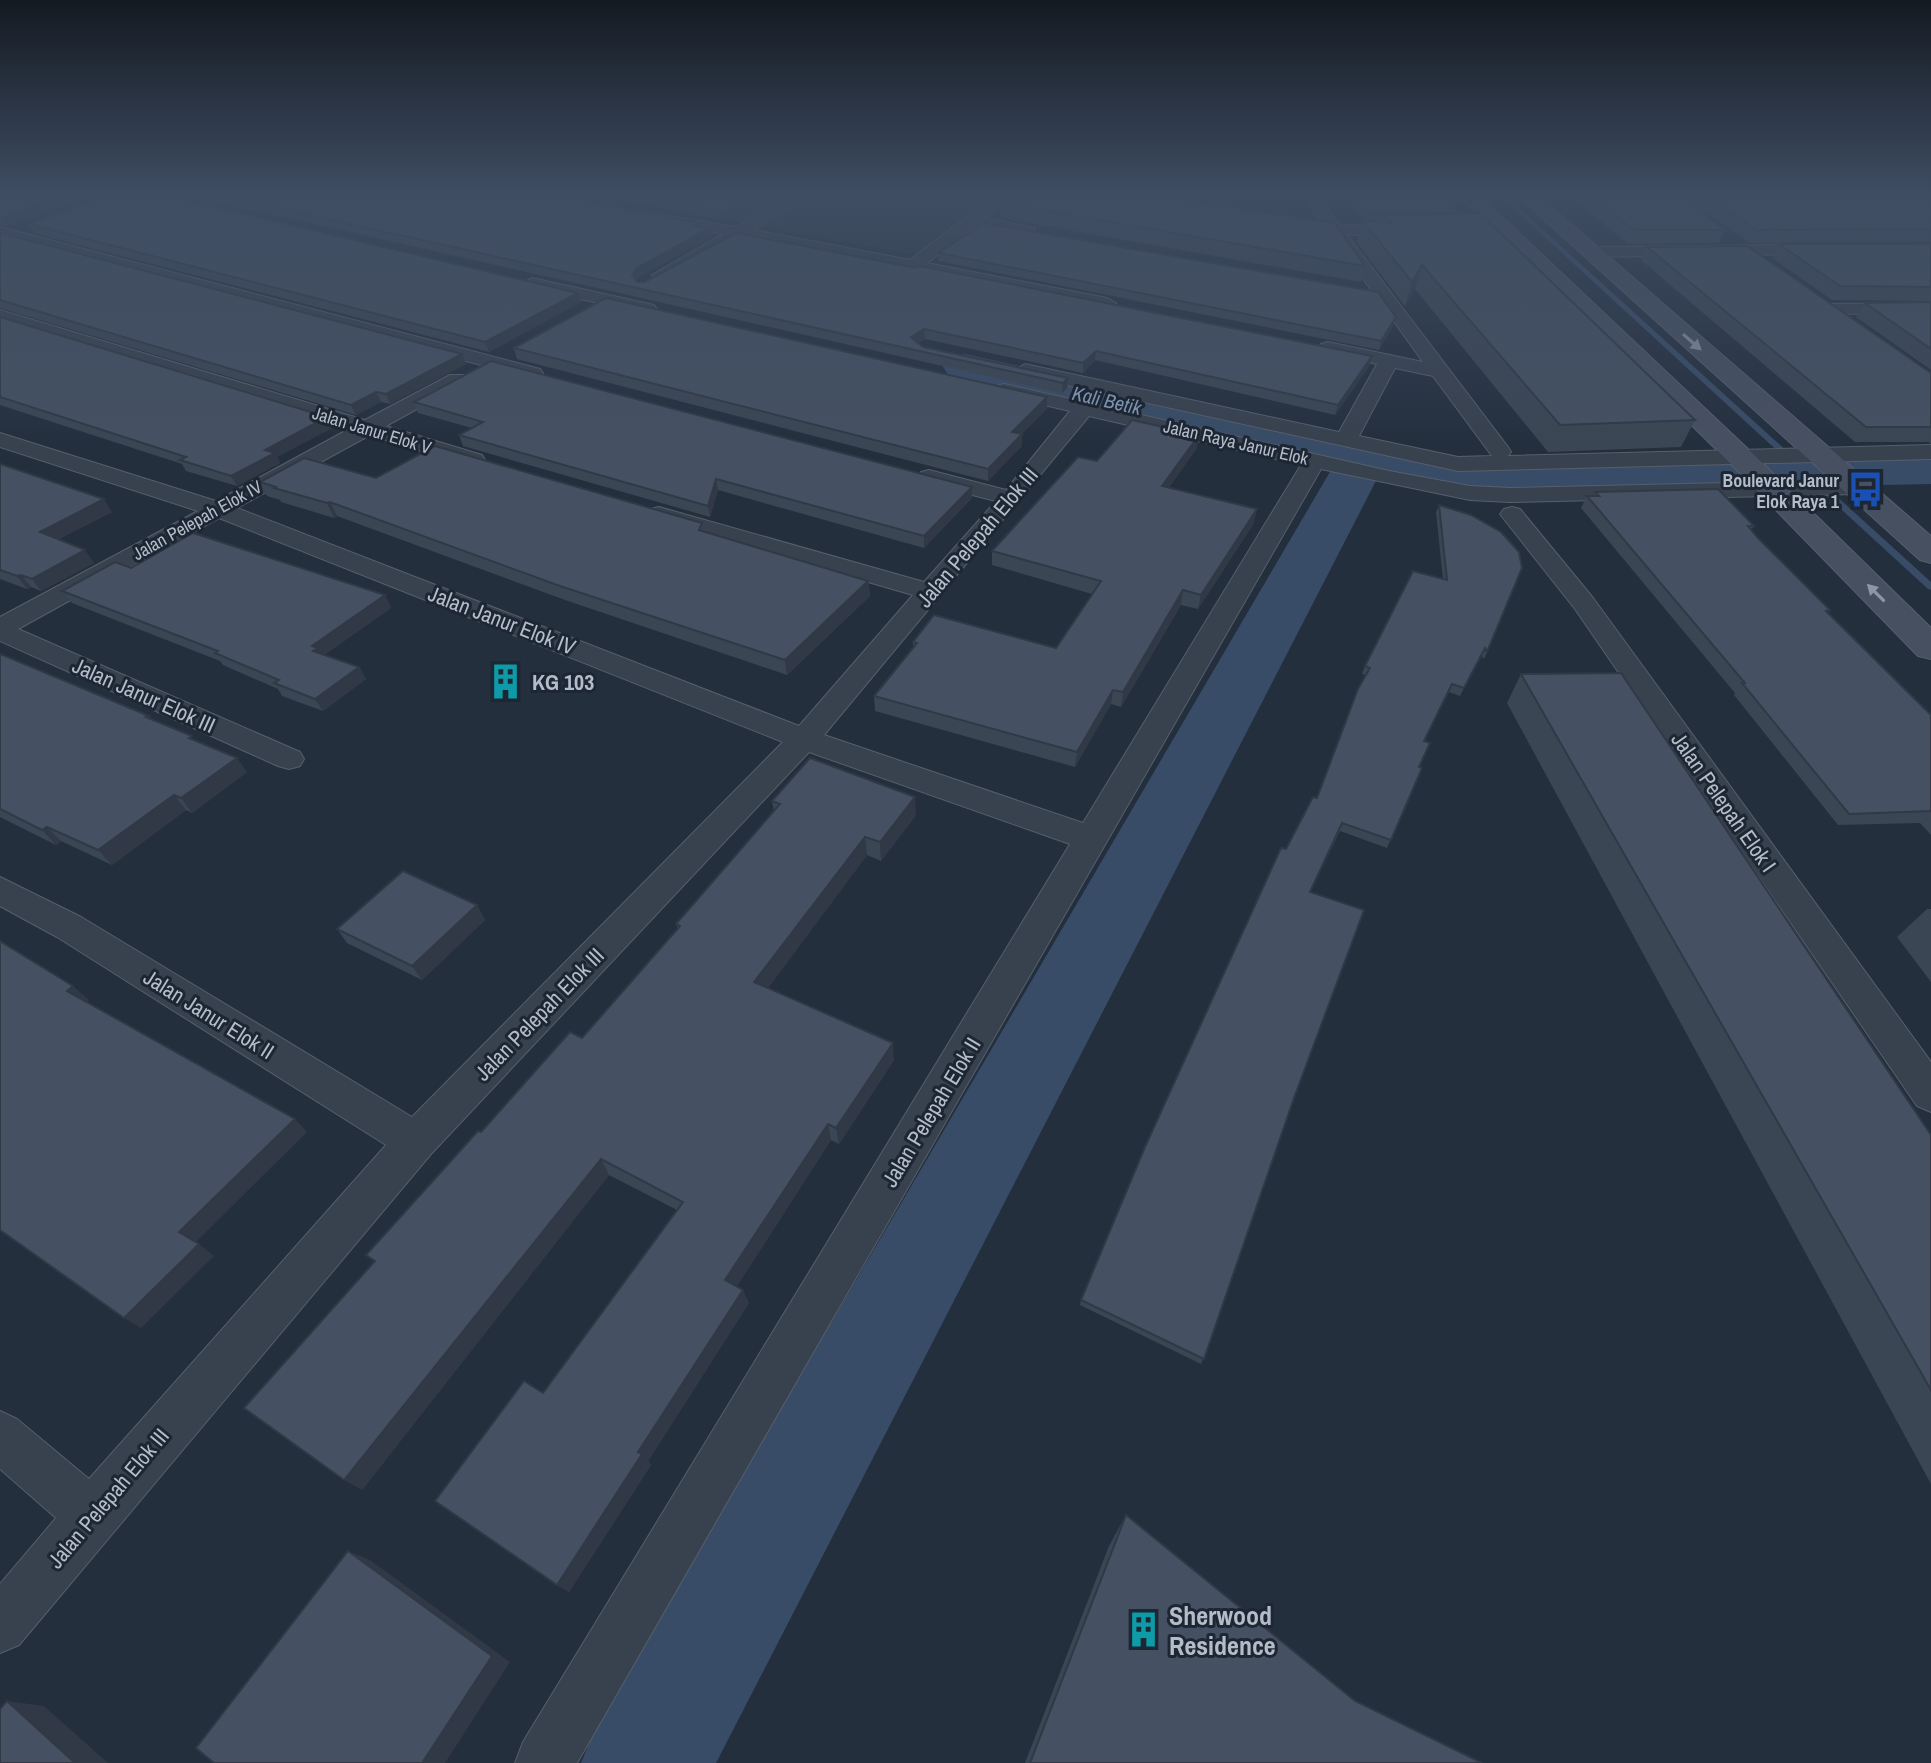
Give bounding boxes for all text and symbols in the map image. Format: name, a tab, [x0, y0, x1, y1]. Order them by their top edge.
one-way arrow	[1682, 332, 1701, 350]
water label: Kali Betik	[1070, 379, 1145, 421]
street label: Jalan Janur Elok V	[309, 400, 435, 460]
street label: Jalan Raya Janur Elok	[1161, 413, 1311, 471]
street label: Jalan Pelepah Elok III	[909, 461, 1045, 613]
place label: Boulevard Janur Elok Raya 1	[1723, 468, 1840, 514]
bus stop icon: Boulevard Janur Elok Raya 1	[1846, 471, 1884, 509]
street label: Jalan Pelepah Elok IV	[128, 474, 266, 566]
street label: Jalan Janur Elok IV	[424, 578, 580, 662]
one-way arrow	[1867, 584, 1886, 603]
street label: Jalan Janur Elok III	[68, 650, 220, 740]
building icon: KG 103	[487, 663, 525, 701]
place label: KG 103	[532, 667, 594, 697]
street label: Jalan Pelepah Elok I	[1665, 726, 1783, 878]
street label: Jalan Pelepah Elok III	[468, 941, 610, 1087]
street label: Jalan Janur Elok II	[138, 962, 280, 1066]
street label: Jalan Pelepah Elok II	[874, 1032, 988, 1192]
street label: Jalan Pelepah Elok III	[40, 1422, 176, 1574]
place label: Sherwood Residence	[1169, 1598, 1276, 1663]
building icon: Sherwood Residence	[1124, 1611, 1162, 1649]

